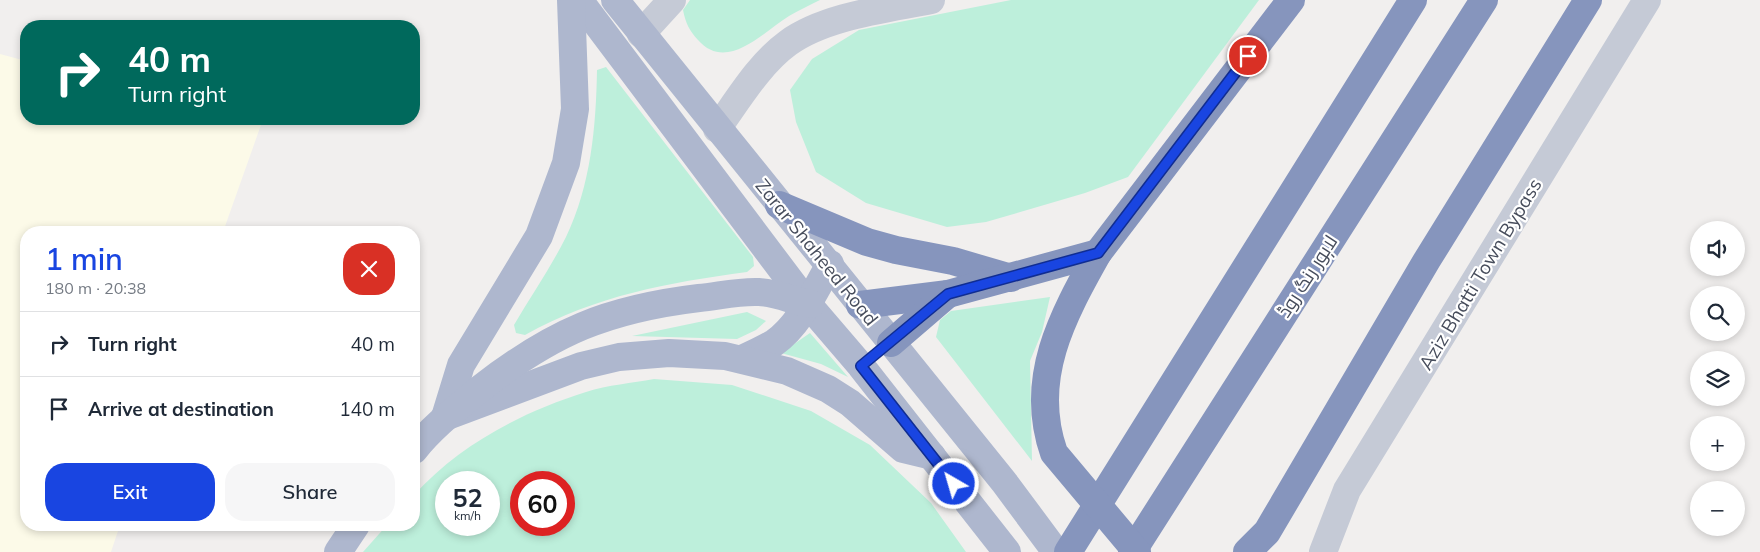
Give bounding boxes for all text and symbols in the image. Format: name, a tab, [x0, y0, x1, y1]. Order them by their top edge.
pin	[1227, 35, 1269, 77]
text: 40 m	[128, 37, 211, 81]
icon: right	[45, 40, 110, 105]
icon: arrive	[1234, 42, 1262, 70]
text: Turn right	[128, 80, 226, 108]
street label: Zarar Shaheed Road	[750, 174, 884, 330]
street label: Aziz Bhatti Town Bypass	[1413, 174, 1547, 374]
map controls	[1690, 221, 1745, 536]
button: sound	[1690, 221, 1745, 276]
street label: لاہور رنگ روڈ	[1272, 230, 1343, 322]
text: 1 min	[45, 240, 123, 278]
button: close	[343, 243, 395, 295]
text: 180 m · 20:38	[45, 278, 146, 298]
button: search	[1690, 286, 1745, 341]
icon: right	[45, 330, 73, 358]
text: Turn right	[88, 332, 177, 356]
text: 40 m	[351, 332, 395, 356]
button: layers	[1690, 351, 1745, 406]
icon: arrive	[45, 395, 73, 423]
text: Arrive at destination	[88, 397, 274, 421]
text: 140 m	[339, 397, 395, 421]
button: +	[1690, 416, 1745, 471]
position arrow	[927, 457, 979, 509]
button: Exit	[45, 463, 215, 521]
button: Share	[225, 463, 395, 521]
speed limit sign: 60	[510, 471, 575, 536]
button: −	[1690, 481, 1745, 536]
text: 52	[452, 482, 483, 513]
text: km/h	[454, 508, 481, 523]

